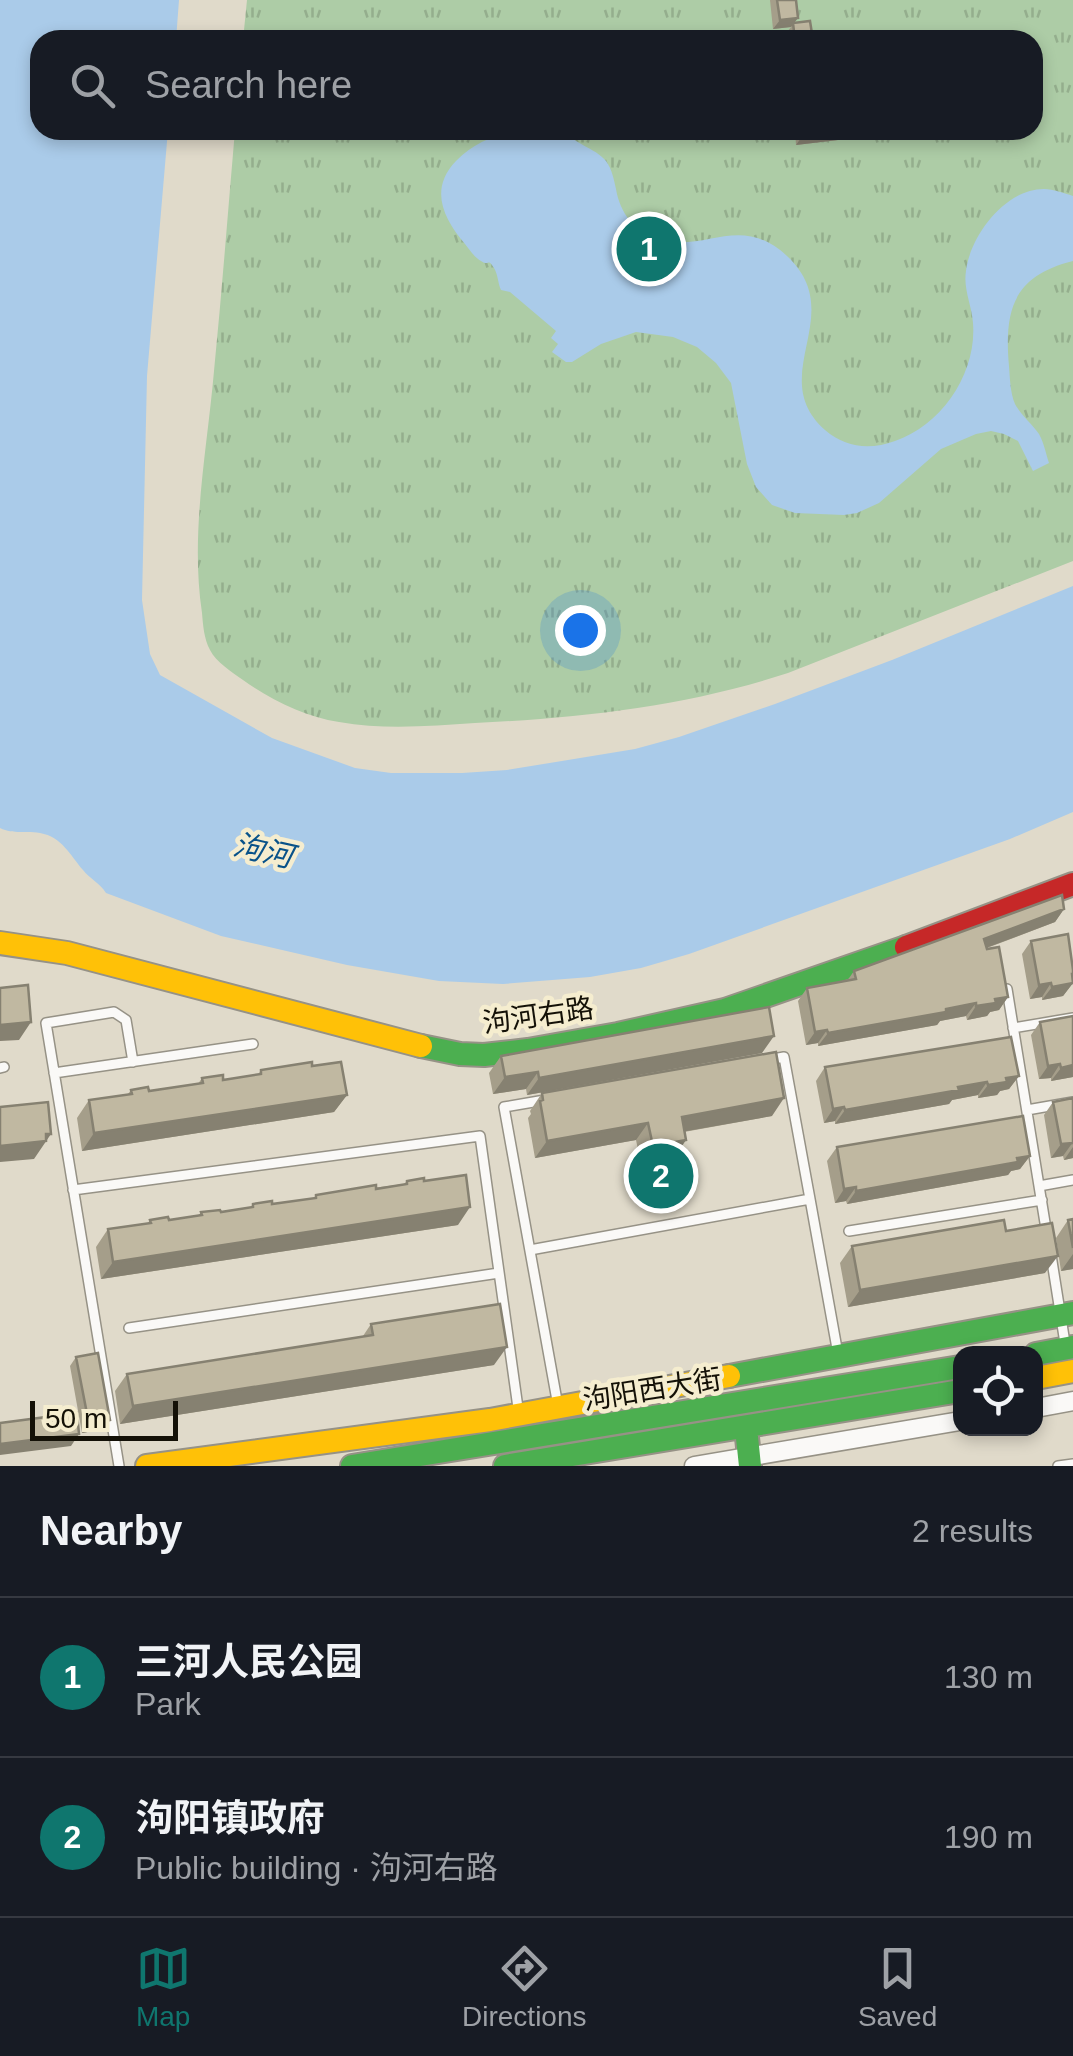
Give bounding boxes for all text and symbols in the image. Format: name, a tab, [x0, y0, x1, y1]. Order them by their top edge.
search box	[30, 30, 1043, 140]
icon: search	[65, 58, 120, 113]
text: Search here	[145, 64, 352, 106]
pin: 1	[616, 212, 682, 286]
your location	[555, 605, 606, 656]
water label: 泃河	[230, 828, 301, 874]
street label: 泃河右路	[480, 992, 596, 1039]
pin: 2	[628, 1138, 694, 1214]
map controls	[953, 1346, 1043, 1436]
button: locate	[953, 1346, 1043, 1436]
street label: 泃阳西大街	[581, 1363, 724, 1416]
scale bar	[30, 1396, 178, 1440]
text: 50 m	[45, 1403, 107, 1434]
text: Nearby	[40, 1507, 182, 1554]
text: 2 results	[912, 1513, 1033, 1549]
text: 三河人民公园	[135, 1641, 363, 1683]
text: 1	[64, 1659, 81, 1695]
text: 130 m	[944, 1659, 1033, 1695]
text: Park	[135, 1686, 201, 1722]
text: 泃阳镇政府	[135, 1797, 325, 1839]
text: 2	[64, 1819, 81, 1855]
text: 190 m	[944, 1819, 1033, 1855]
text: Public building · 泃河右路	[135, 1850, 498, 1886]
tab: Map	[136, 1941, 191, 2033]
tab: Directions	[462, 1941, 587, 2033]
tab: Saved	[858, 1941, 937, 2033]

